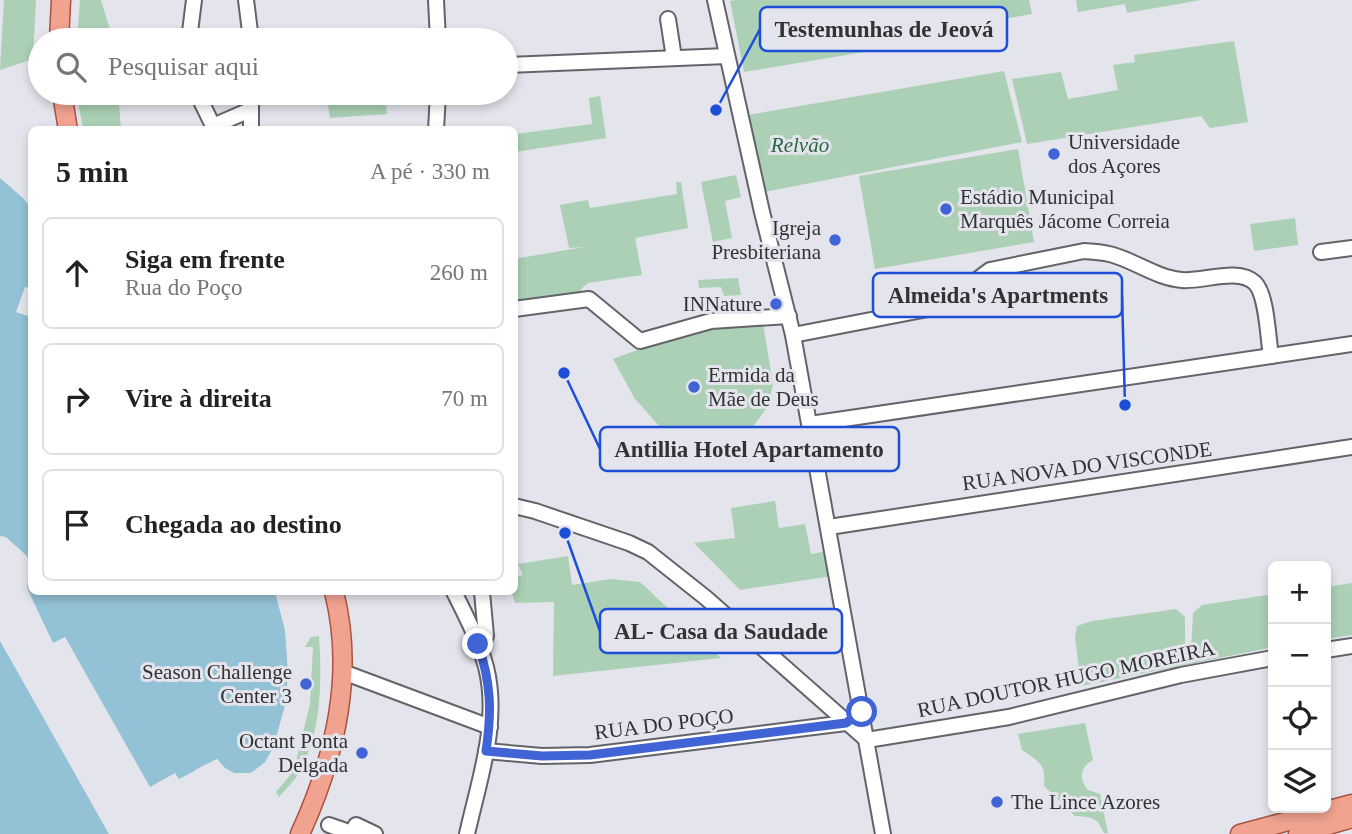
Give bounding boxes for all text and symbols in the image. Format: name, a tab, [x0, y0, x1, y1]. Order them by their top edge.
callout: Testemunhas de Jeová	[760, 7, 1007, 51]
text: Testemunhas de Jeová	[775, 17, 994, 42]
search box	[28, 28, 518, 105]
icon: search	[52, 48, 90, 86]
text: Pesquisar aqui	[108, 52, 259, 81]
place label: Universidade dos Açores	[1068, 130, 1180, 178]
park label: Relvão	[770, 133, 829, 157]
marker: Universidade dos Açores	[1046, 146, 1062, 162]
text: 5 min	[56, 155, 129, 188]
text: A pé · 330 m	[370, 159, 490, 184]
place label: Estádio Municipal Marquês Jácome Correia	[960, 185, 1171, 233]
marker: Estádio Municipal Marquês Jácome Correia	[938, 201, 954, 217]
place label: Igreja Presbiteriana	[711, 216, 822, 264]
marker: Igreja Presbiteriana	[827, 232, 843, 248]
text: Siga em frente	[125, 245, 285, 274]
icon: ahead	[58, 254, 96, 292]
text: 260 m	[430, 260, 488, 285]
callout: Almeida's Apartments	[873, 273, 1122, 317]
text: Rua do Poço	[125, 275, 243, 300]
text: Almeida's Apartments	[888, 283, 1108, 308]
place label: INNature	[683, 292, 762, 316]
marker: INNature	[768, 296, 784, 312]
place label: Ermida da Mãe de Deus	[708, 363, 819, 411]
marker: Ermida da Mãe de Deus	[686, 379, 702, 395]
icon: right	[58, 380, 96, 418]
text: Vire à direita	[125, 384, 272, 413]
text: 70 m	[441, 386, 488, 411]
callout: Antillia Hotel Apartamento	[600, 427, 899, 471]
text: Antillia Hotel Apartamento	[614, 437, 884, 462]
street label: RUA NOVA DO VISCONDE	[961, 437, 1213, 495]
icon: arrive	[58, 506, 96, 544]
text: Chegada ao destino	[125, 510, 342, 539]
map controls	[1268, 561, 1331, 813]
button: +	[1268, 561, 1331, 624]
callout: AL- Casa da Saudade	[600, 609, 842, 653]
text: AL- Casa da Saudade	[614, 619, 828, 644]
button: −	[1268, 624, 1331, 687]
route end	[462, 628, 493, 659]
street label: RUA DOUTOR HUGO MOREIRA	[915, 636, 1218, 722]
place label: Season Challenge Center 3	[142, 660, 292, 708]
marker: Season Challenge Center 3	[298, 676, 314, 692]
button: locate	[1268, 687, 1331, 750]
route start	[846, 696, 877, 727]
street label: RUA DO POÇO	[593, 704, 735, 744]
place label: Octant Ponta Delgada	[239, 729, 349, 777]
marker: Octant Ponta Delgada	[354, 745, 370, 761]
button: layers	[1268, 750, 1331, 813]
place label: The Lince Azores	[1011, 790, 1160, 814]
marker: The Lince Azores	[989, 794, 1005, 810]

